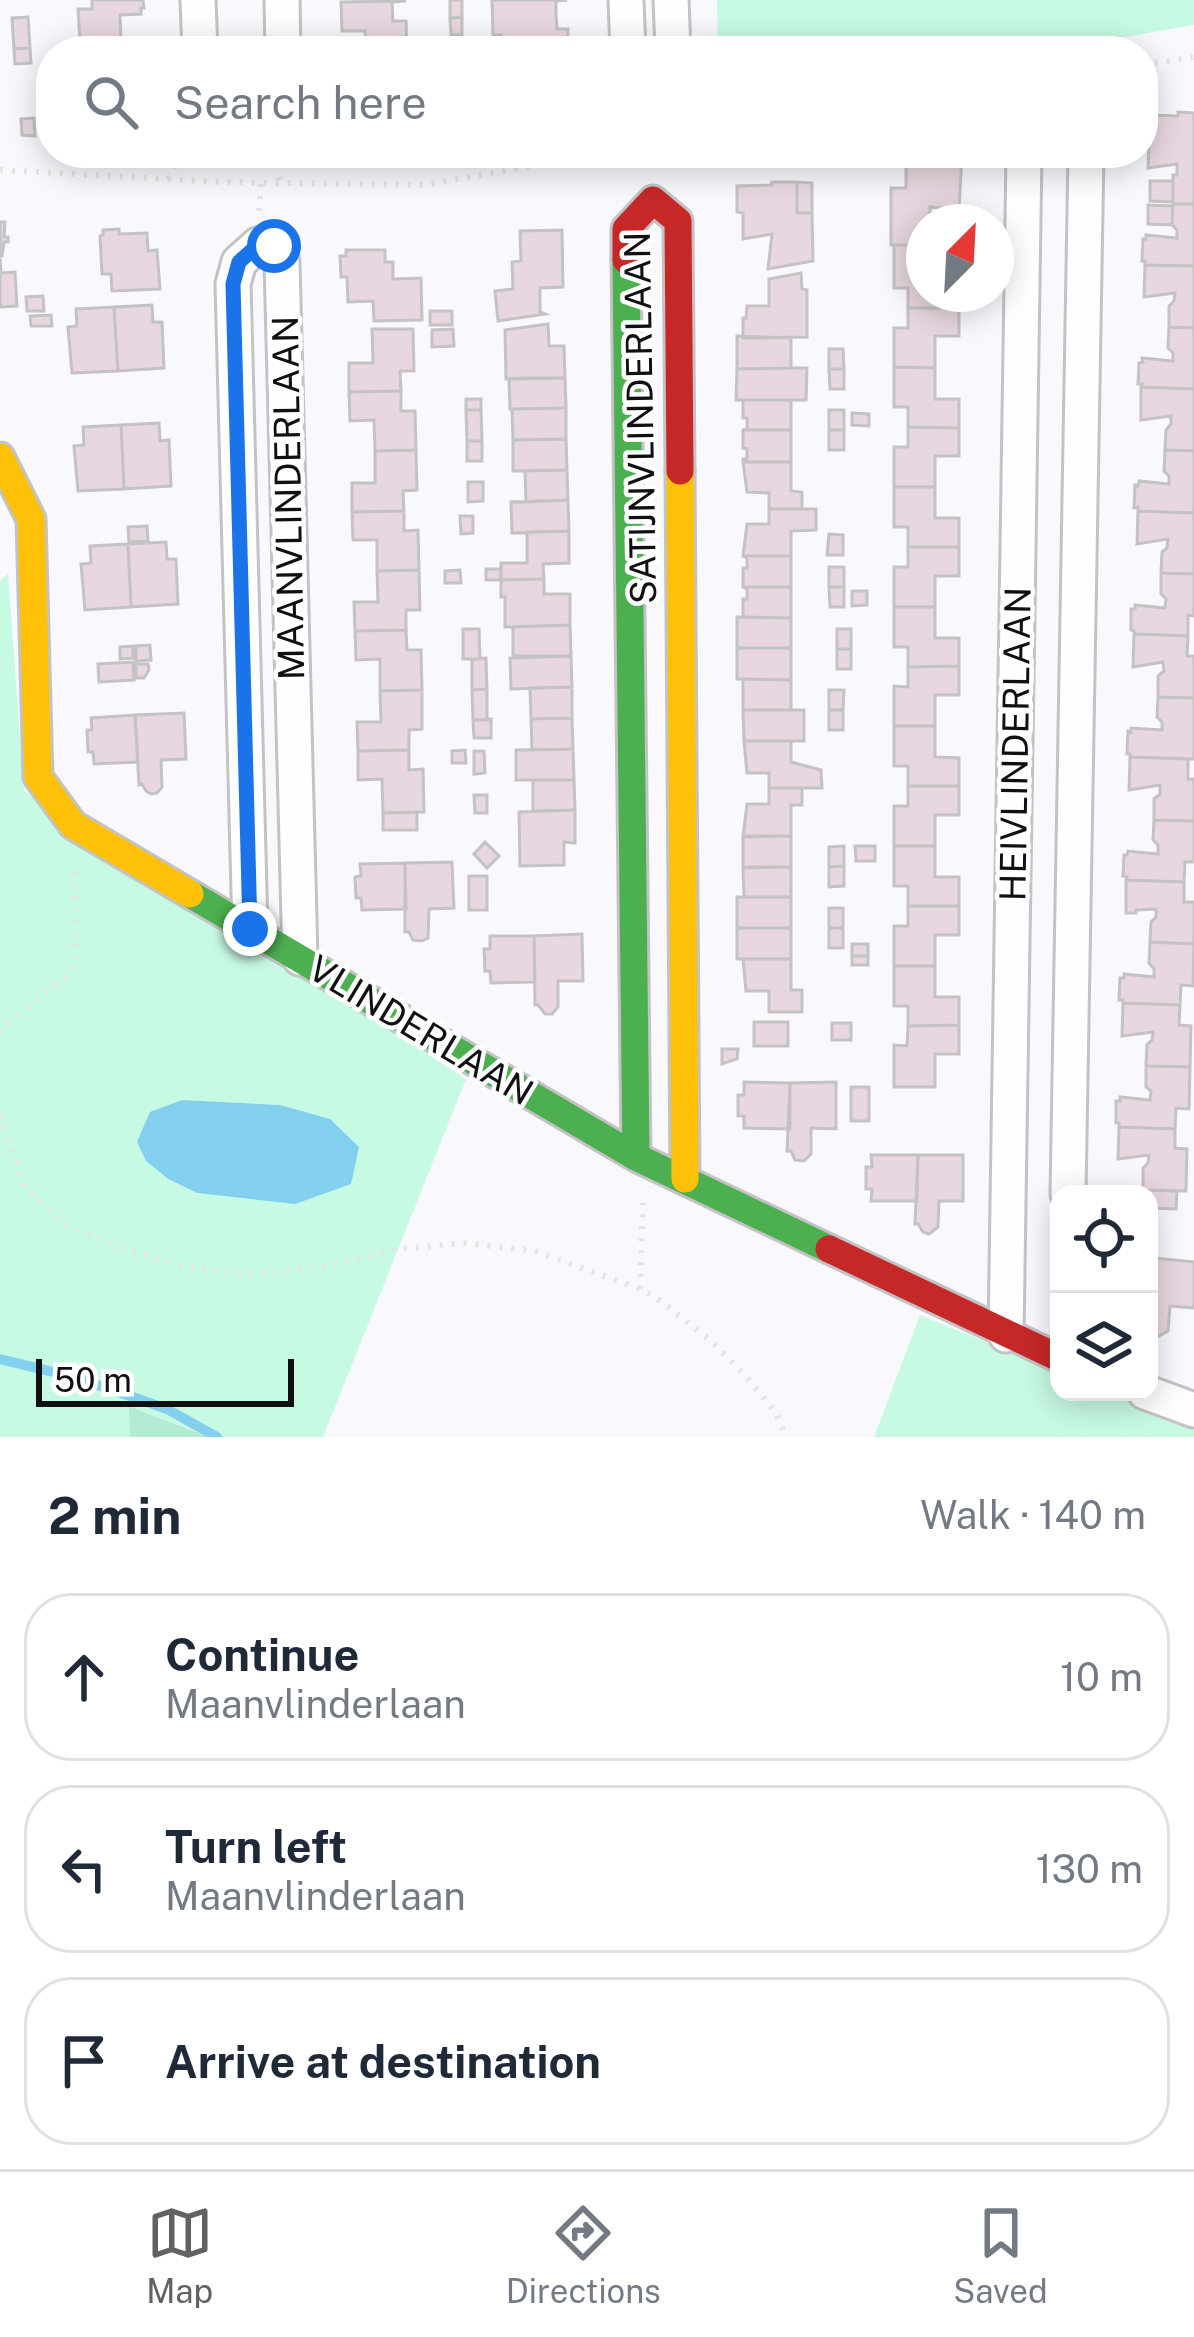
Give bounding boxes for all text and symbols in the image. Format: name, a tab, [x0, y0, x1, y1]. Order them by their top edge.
search box	[36, 36, 1158, 168]
icon: search	[78, 69, 144, 135]
text: Search here	[174, 76, 427, 129]
north arrow	[906, 204, 1014, 312]
route start	[247, 219, 301, 273]
street label: SATIJNVLINDERLAAN	[616, 231, 664, 605]
street label: MAANVLINDERLAAN	[264, 315, 312, 681]
street label: HEIVLINDERLAAN	[991, 586, 1039, 902]
route end	[223, 902, 277, 956]
street label: VLINDERLAAN	[301, 947, 541, 1113]
map controls	[1050, 1185, 1158, 1401]
button: locate	[1050, 1185, 1158, 1293]
button: layers	[1050, 1293, 1158, 1401]
scale bar	[36, 1353, 294, 1406]
text: 50 m	[54, 1361, 132, 1399]
text: 2 min	[48, 1486, 182, 1545]
text: Walk · 140 m	[920, 1492, 1146, 1538]
text: Continue	[165, 1628, 359, 1681]
icon: ahead	[51, 1644, 117, 1710]
text: 10 m	[1060, 1654, 1143, 1700]
text: Maanvlinderlaan	[165, 1681, 466, 1727]
text: Turn left	[165, 1820, 347, 1873]
icon: left	[51, 1836, 117, 1902]
text: 130 m	[1036, 1846, 1143, 1892]
text: Maanvlinderlaan	[165, 1873, 466, 1919]
icon: arrive	[51, 2028, 117, 2094]
text: Arrive at destination	[165, 2035, 601, 2088]
tab: Map	[146, 2200, 213, 2310]
tab: Directions	[506, 2200, 661, 2310]
tab: Saved	[953, 2200, 1048, 2310]

